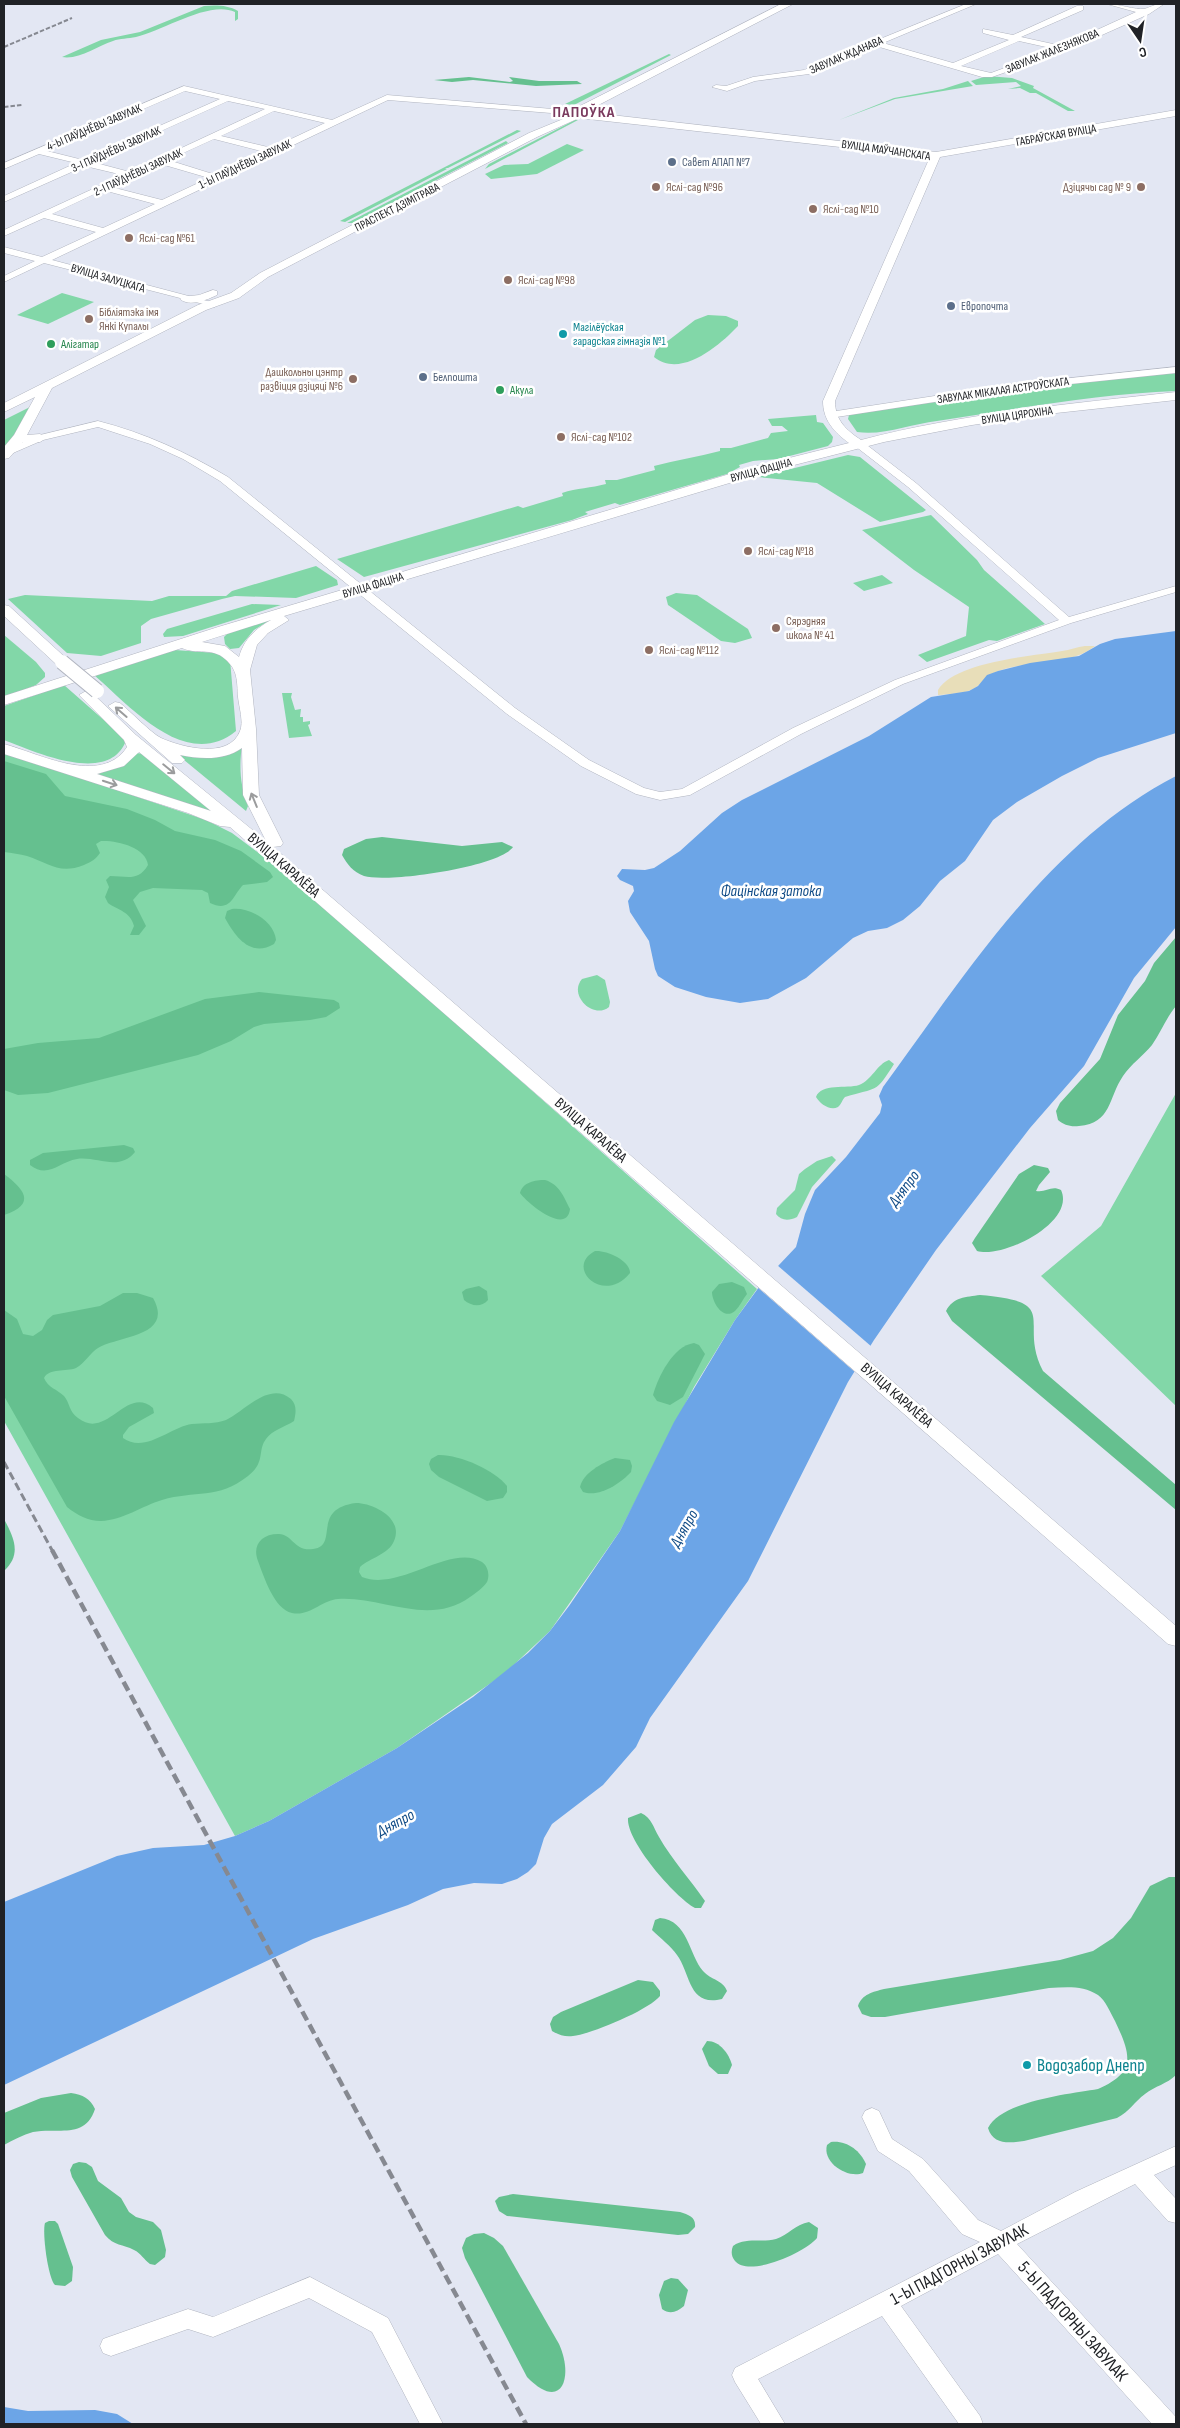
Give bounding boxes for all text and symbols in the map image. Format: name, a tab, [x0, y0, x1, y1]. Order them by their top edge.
north arrow	[1115, 15, 1165, 65]
street label: ЗАВУЛАК ЖАЛЕЗНЯКОВА	[1003, 26, 1102, 77]
street label: ЗАВУЛАК ЖДАНАВА	[807, 33, 886, 78]
text: С	[1137, 43, 1148, 61]
street label: 4-Ы ПАЎДНЁВЫ ЗАВУЛАК	[44, 100, 145, 154]
district label: ПАПОЎКА	[553, 103, 615, 122]
street label: ГАБРАЎСКАЯ ВУЛІЦА	[1015, 121, 1098, 150]
street label: 3-І ПАЎДНЁВЫ ЗАВУЛАК	[69, 123, 164, 176]
street label: 1-Ы ПАЎДНЁВЫ ЗАВУЛАК	[196, 136, 295, 193]
street label: ВУЛІЦА МАЎЧАНСКАГА	[840, 137, 932, 164]
street label: 2-І ПАЎДНЁВЫ ЗАВУЛАК	[91, 145, 186, 200]
place label: Савет АПАП №7	[682, 155, 750, 170]
marker: Савет АПАП №7	[666, 156, 678, 168]
street label: ПРАСПЕКТ ДЗІМІТРАВА	[352, 179, 443, 235]
place label: Яслі-сад №96	[666, 180, 723, 195]
place label: Дзіцячы сад № 9	[1063, 180, 1131, 195]
marker: Яслі-сад №96	[650, 181, 662, 193]
marker: Дзіцячы сад № 9	[1135, 181, 1147, 193]
place label: Яслі-сад №10	[823, 202, 879, 217]
marker: Яслі-сад №10	[807, 203, 819, 215]
place label: Яслі-сад №61	[139, 231, 196, 246]
marker: Яслі-сад №61	[123, 232, 135, 244]
street label: ВУЛІЦА ЗАЛУЦКАГА	[69, 261, 148, 296]
place label: Яслі-сад №98	[518, 273, 575, 288]
marker: Яслі-сад №98	[502, 274, 514, 286]
place label: Европочта	[961, 299, 1009, 314]
marker: Европочта	[945, 300, 957, 312]
place label: Бібліятэка імя Янкі Купалы	[99, 305, 159, 334]
marker: Бібліятэка імя Янкі Купалы	[83, 313, 95, 325]
place label: Магілёўская гарадская гімназія №1	[573, 320, 666, 349]
marker: Магілёўская гарадская гімназія №1	[557, 328, 569, 340]
place label: Алігатар	[60, 337, 99, 352]
marker: Алігатар	[45, 338, 57, 350]
place label: Дашкольны цэнтр развіцця дзіцяці №6	[260, 365, 343, 394]
place label: Белпошта	[433, 370, 478, 385]
marker: Белпошта	[417, 371, 429, 383]
marker: Дашкольны цэнтр развіцця дзіцяці №6	[347, 373, 359, 385]
street label: ЗАВУЛАК МІКАЛАЯ АСТРОЎСКАГА	[936, 374, 1071, 407]
place label: Акула	[509, 383, 534, 398]
marker: Акула	[494, 384, 506, 396]
street label: ВУЛІЦА ЦЯРОХІНА	[981, 403, 1054, 428]
place label: Яслі-сад №102	[571, 430, 632, 445]
marker: Яслі-сад №102	[555, 431, 567, 443]
street label: ВУЛІЦА ФАЦІНА	[729, 455, 794, 486]
place label: Яслі-сад №18	[758, 544, 814, 559]
marker: Яслі-сад №18	[742, 545, 754, 557]
street label: ВУЛІЦА ФАЦІНА	[341, 569, 406, 602]
place label: Сярэдняя школа № 41	[786, 614, 835, 643]
marker: Сярэдняя школа № 41	[770, 622, 782, 634]
place label: Яслі-сад №112	[659, 643, 719, 658]
marker: Яслі-сад №112	[643, 644, 655, 656]
one-way arrow	[115, 706, 128, 718]
one-way arrow	[162, 764, 175, 775]
one-way arrow	[102, 779, 118, 789]
one-way arrow	[249, 793, 258, 808]
street label: ВУЛІЦА КАРАЛЁВА	[244, 829, 324, 902]
water label: Фацінская затока	[721, 882, 822, 901]
street label: ВУЛІЦА КАРАЛЁВА	[551, 1094, 631, 1167]
water label: Дняпро	[884, 1167, 924, 1211]
street label: ВУЛІЦА КАРАЛЁВА	[857, 1359, 937, 1432]
water label: Дняпро	[666, 1506, 703, 1552]
water label: Дняпро	[373, 1805, 418, 1842]
place label: Водозабор Днепр	[1037, 2055, 1145, 2076]
marker: Водозабор Днепр	[1021, 2059, 1033, 2071]
street label: 1-Ы ПАДГОРНЫ ЗАВУЛАК	[887, 2219, 1033, 2310]
street label: 5-Ы ПАДГОРНЫ ЗАВУЛАК	[1013, 2257, 1133, 2386]

